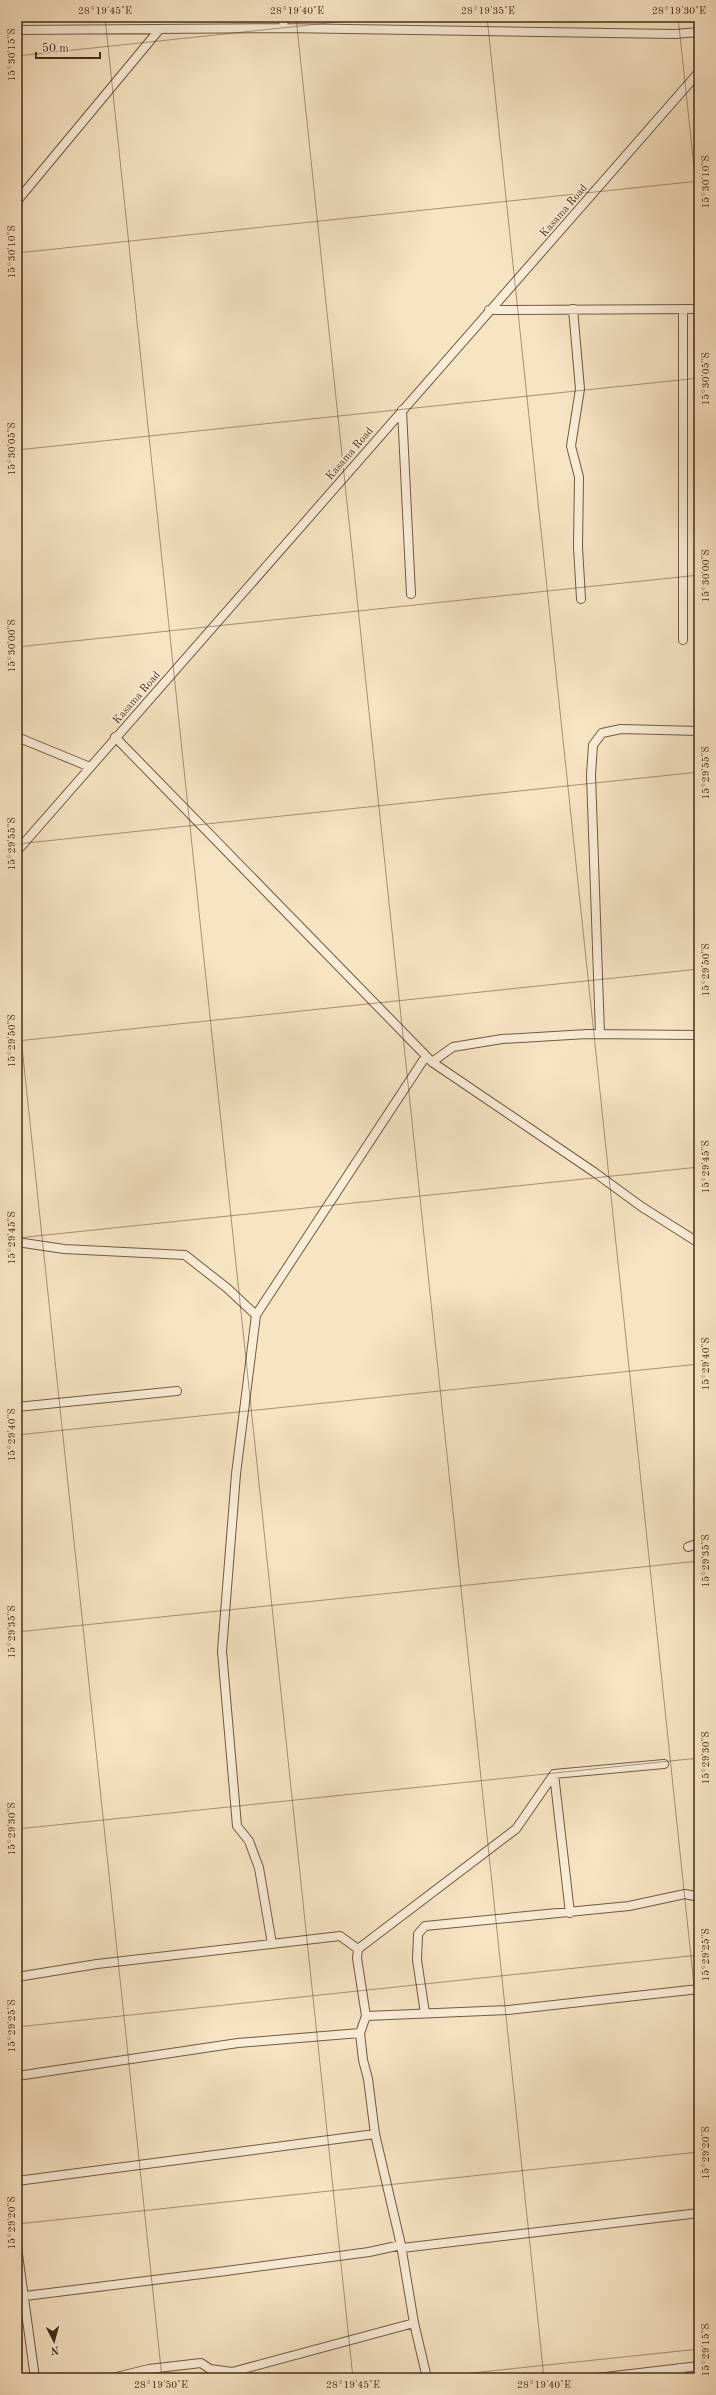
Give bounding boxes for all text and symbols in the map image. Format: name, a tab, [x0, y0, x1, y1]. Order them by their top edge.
text: 28°19'45"E	[78, 6, 132, 16]
text: 28°19'40"E	[270, 6, 324, 16]
text: 28°19'35"E	[461, 6, 515, 16]
text: 28°19'30"E	[652, 6, 706, 16]
text: 15°30'15"S	[7, 28, 17, 82]
scale bar	[36, 34, 100, 60]
text: 50 m	[42, 42, 69, 55]
text: 15°30'10"S	[701, 155, 711, 209]
street label: Kasama Road	[538, 182, 590, 239]
text: 15°30'10"S	[7, 225, 17, 279]
text: 15°30'05"S	[701, 352, 711, 406]
text: 15°30'05"S	[7, 422, 17, 476]
street label: Kasama Road	[324, 425, 376, 482]
text: 15°30'00"S	[701, 549, 711, 603]
text: 15°30'00"S	[7, 619, 17, 673]
street label: Kasama Road	[111, 669, 163, 726]
text: 15°29'55"S	[701, 746, 711, 800]
text: 15°29'55"S	[7, 817, 17, 871]
text: 15°29'50"S	[701, 943, 711, 997]
text: 15°29'50"S	[7, 1014, 17, 1068]
text: 15°29'45"S	[701, 1140, 711, 1194]
text: 15°29'45"S	[7, 1211, 17, 1265]
text: 15°29'40"S	[701, 1337, 711, 1391]
text: 15°29'40"S	[7, 1408, 17, 1462]
text: 15°29'35"S	[701, 1534, 711, 1588]
text: 15°29'35"S	[7, 1605, 17, 1659]
text: 15°29'30"S	[701, 1731, 711, 1785]
text: 15°29'30"S	[7, 1802, 17, 1856]
text: 15°29'25"S	[701, 1928, 711, 1982]
text: 15°29'25"S	[7, 1999, 17, 2053]
text: 15°29'20"S	[701, 2126, 711, 2180]
text: 15°29'20"S	[7, 2196, 17, 2250]
north arrow	[34, 2321, 74, 2361]
text: 15°29'15"S	[701, 2323, 711, 2377]
text: N	[50, 2344, 60, 2355]
text: 28°19'50"E	[134, 2380, 188, 2390]
text: 28°19'45"E	[326, 2380, 380, 2390]
text: 28°19'40"E	[517, 2380, 571, 2390]

